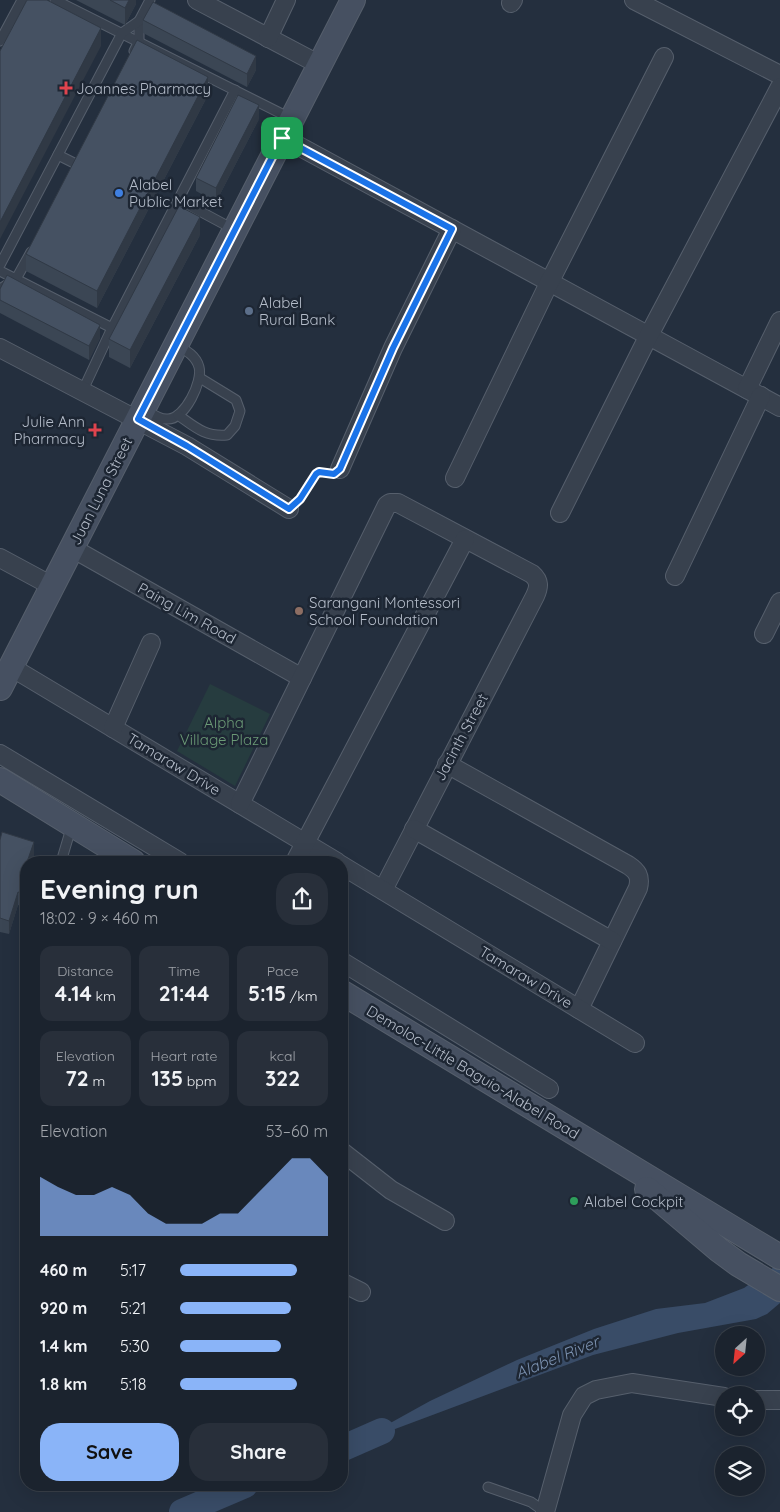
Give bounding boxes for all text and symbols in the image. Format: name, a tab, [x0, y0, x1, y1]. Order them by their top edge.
place label: Joannes Pharmacy	[76, 79, 211, 98]
marker: Joannes Pharmacy	[60, 82, 72, 94]
pin	[261, 117, 303, 159]
icon: arrive	[268, 124, 296, 152]
place label: Alabel Public Market	[129, 175, 223, 211]
marker: Alabel Public Market	[113, 187, 125, 199]
place label: Alabel Rural Bank	[259, 293, 335, 329]
marker: Alabel Rural Bank	[243, 305, 255, 317]
place label: Julie Ann Pharmacy	[14, 412, 85, 448]
marker: Julie Ann Pharmacy	[89, 424, 101, 436]
street label: Juan Luna Street	[66, 434, 136, 548]
street label: Paing Lim Road	[135, 578, 239, 648]
place label: Sarangani Montessori School Foundation	[309, 593, 460, 629]
marker: Sarangani Montessori School Foundation	[293, 605, 305, 617]
street label: Jacinth Street	[430, 690, 492, 784]
park label: Alpha Village Plaza	[180, 713, 268, 749]
street label: Tamaraw Drive	[124, 729, 224, 799]
text: Evening run	[40, 871, 199, 906]
button: share	[276, 873, 328, 925]
text: 18:02 · 9 × 460 m	[40, 908, 158, 928]
street label: Tamaraw Drive	[476, 942, 576, 1012]
text: Distance	[57, 962, 113, 980]
text: Time	[168, 962, 200, 980]
text: Pace	[267, 962, 299, 980]
text: 4.14	[55, 980, 92, 1006]
text: 21:44	[159, 980, 209, 1006]
text: 5:15	[248, 980, 286, 1006]
text: km	[92, 987, 116, 1005]
text: /km	[286, 987, 317, 1005]
street label: Demoloc-Little Baguio-Alabel Road	[363, 1001, 583, 1143]
text: Elevation	[56, 1047, 115, 1065]
text: Heart rate	[151, 1047, 217, 1065]
text: kcal	[270, 1047, 296, 1065]
text: 72	[65, 1065, 89, 1091]
text: 135	[151, 1065, 183, 1091]
text: 322	[265, 1065, 300, 1091]
text: m	[89, 1072, 105, 1090]
text: bpm	[183, 1072, 217, 1090]
text: Elevation	[40, 1121, 107, 1141]
text: 53–60 m	[266, 1121, 328, 1141]
place label: Alabel Cockpit	[584, 1192, 683, 1211]
marker: Alabel Cockpit	[568, 1195, 580, 1207]
text: 460 m	[40, 1260, 87, 1280]
text: 5:17	[120, 1260, 146, 1280]
text: 920 m	[40, 1298, 87, 1318]
text: 5:21	[120, 1298, 147, 1318]
north arrow	[715, 1326, 765, 1376]
map controls	[715, 1326, 765, 1496]
water label: Alabel River	[512, 1331, 603, 1383]
text: 1.4 km	[40, 1336, 87, 1356]
text: 5:30	[120, 1336, 150, 1356]
text: 1.8 km	[40, 1374, 87, 1394]
text: 5:18	[120, 1374, 146, 1394]
button: locate	[715, 1386, 765, 1436]
button: Save	[40, 1423, 179, 1481]
button: Share	[189, 1423, 328, 1481]
button: layers	[715, 1446, 765, 1496]

